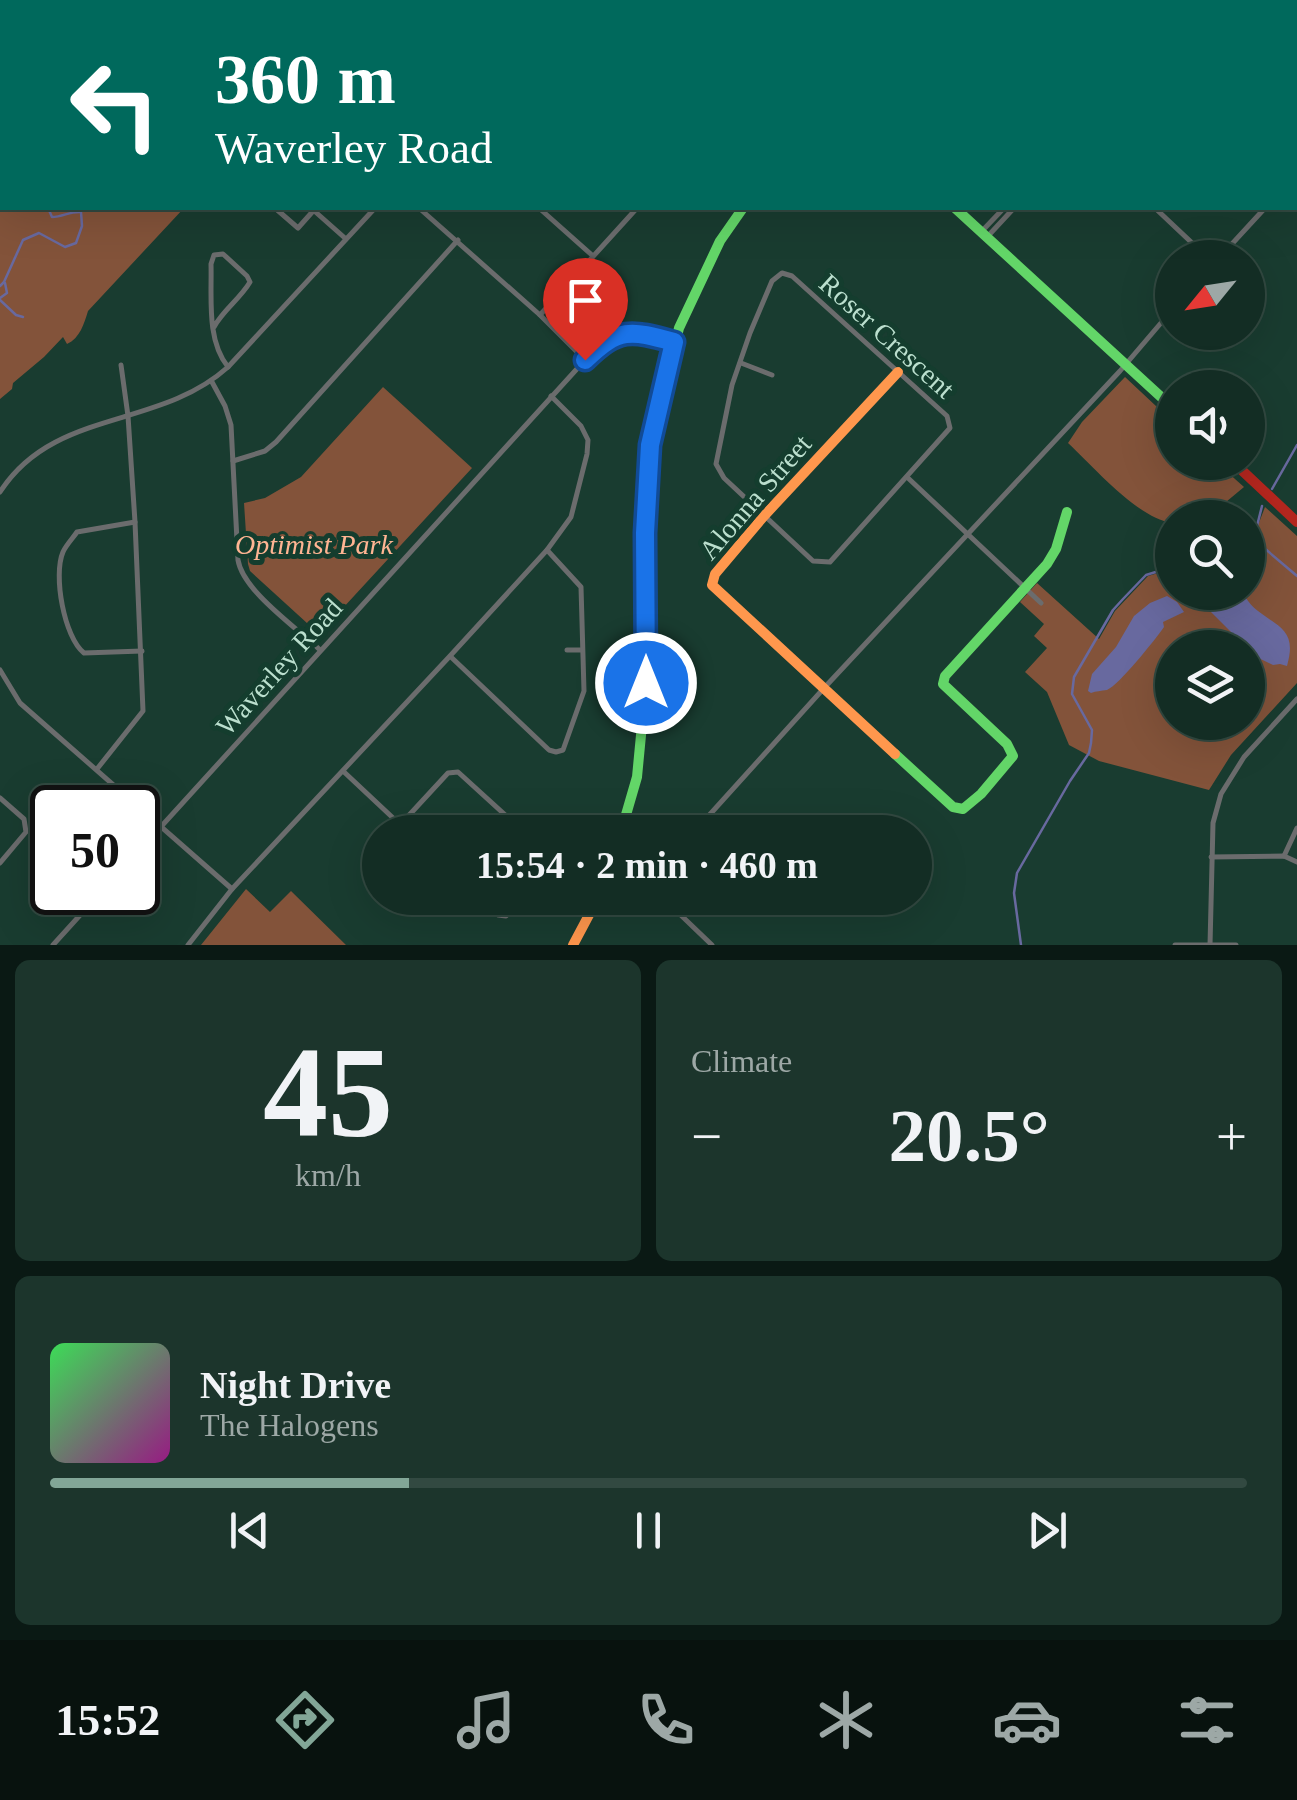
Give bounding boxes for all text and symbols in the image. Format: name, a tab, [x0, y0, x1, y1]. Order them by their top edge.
icon: left	[50, 40, 180, 170]
text: 360 m	[215, 41, 396, 118]
text: Waverley Road	[215, 123, 493, 173]
north arrow	[1155, 240, 1265, 350]
map controls	[1155, 240, 1265, 740]
pin	[543, 258, 628, 361]
street label: Roser Crescent	[813, 268, 961, 405]
icon: arrive	[558, 273, 613, 328]
button: sound	[1155, 370, 1265, 480]
street label: Alonna Street	[693, 428, 818, 566]
button: search	[1155, 500, 1265, 610]
park label: Optimist Park	[235, 529, 394, 560]
street label: Waverley Road	[210, 592, 348, 742]
button: layers	[1155, 630, 1265, 740]
position arrow	[594, 631, 698, 735]
speed limit sign: 50	[30, 785, 160, 915]
text: 15:54 · 2 min · 460 m	[476, 844, 818, 886]
text: 45	[263, 1020, 393, 1164]
text: Climate	[691, 1043, 792, 1079]
text: 20.5°	[888, 1094, 1050, 1177]
text: −	[691, 1106, 722, 1167]
text: +	[1216, 1106, 1247, 1167]
text: km/h	[295, 1157, 361, 1193]
text: Night Drive	[200, 1364, 391, 1406]
text: The Halogens	[200, 1407, 379, 1443]
icon: previous	[222, 1503, 277, 1558]
icon: pause	[621, 1503, 676, 1558]
icon: next	[1020, 1503, 1075, 1558]
icon: directions	[270, 1685, 340, 1755]
icon: music	[451, 1685, 521, 1755]
icon: phone	[631, 1685, 701, 1755]
icon: climate	[811, 1685, 881, 1755]
icon: car	[992, 1685, 1062, 1755]
icon: filters	[1172, 1685, 1242, 1755]
text: 15:52	[55, 1695, 160, 1745]

